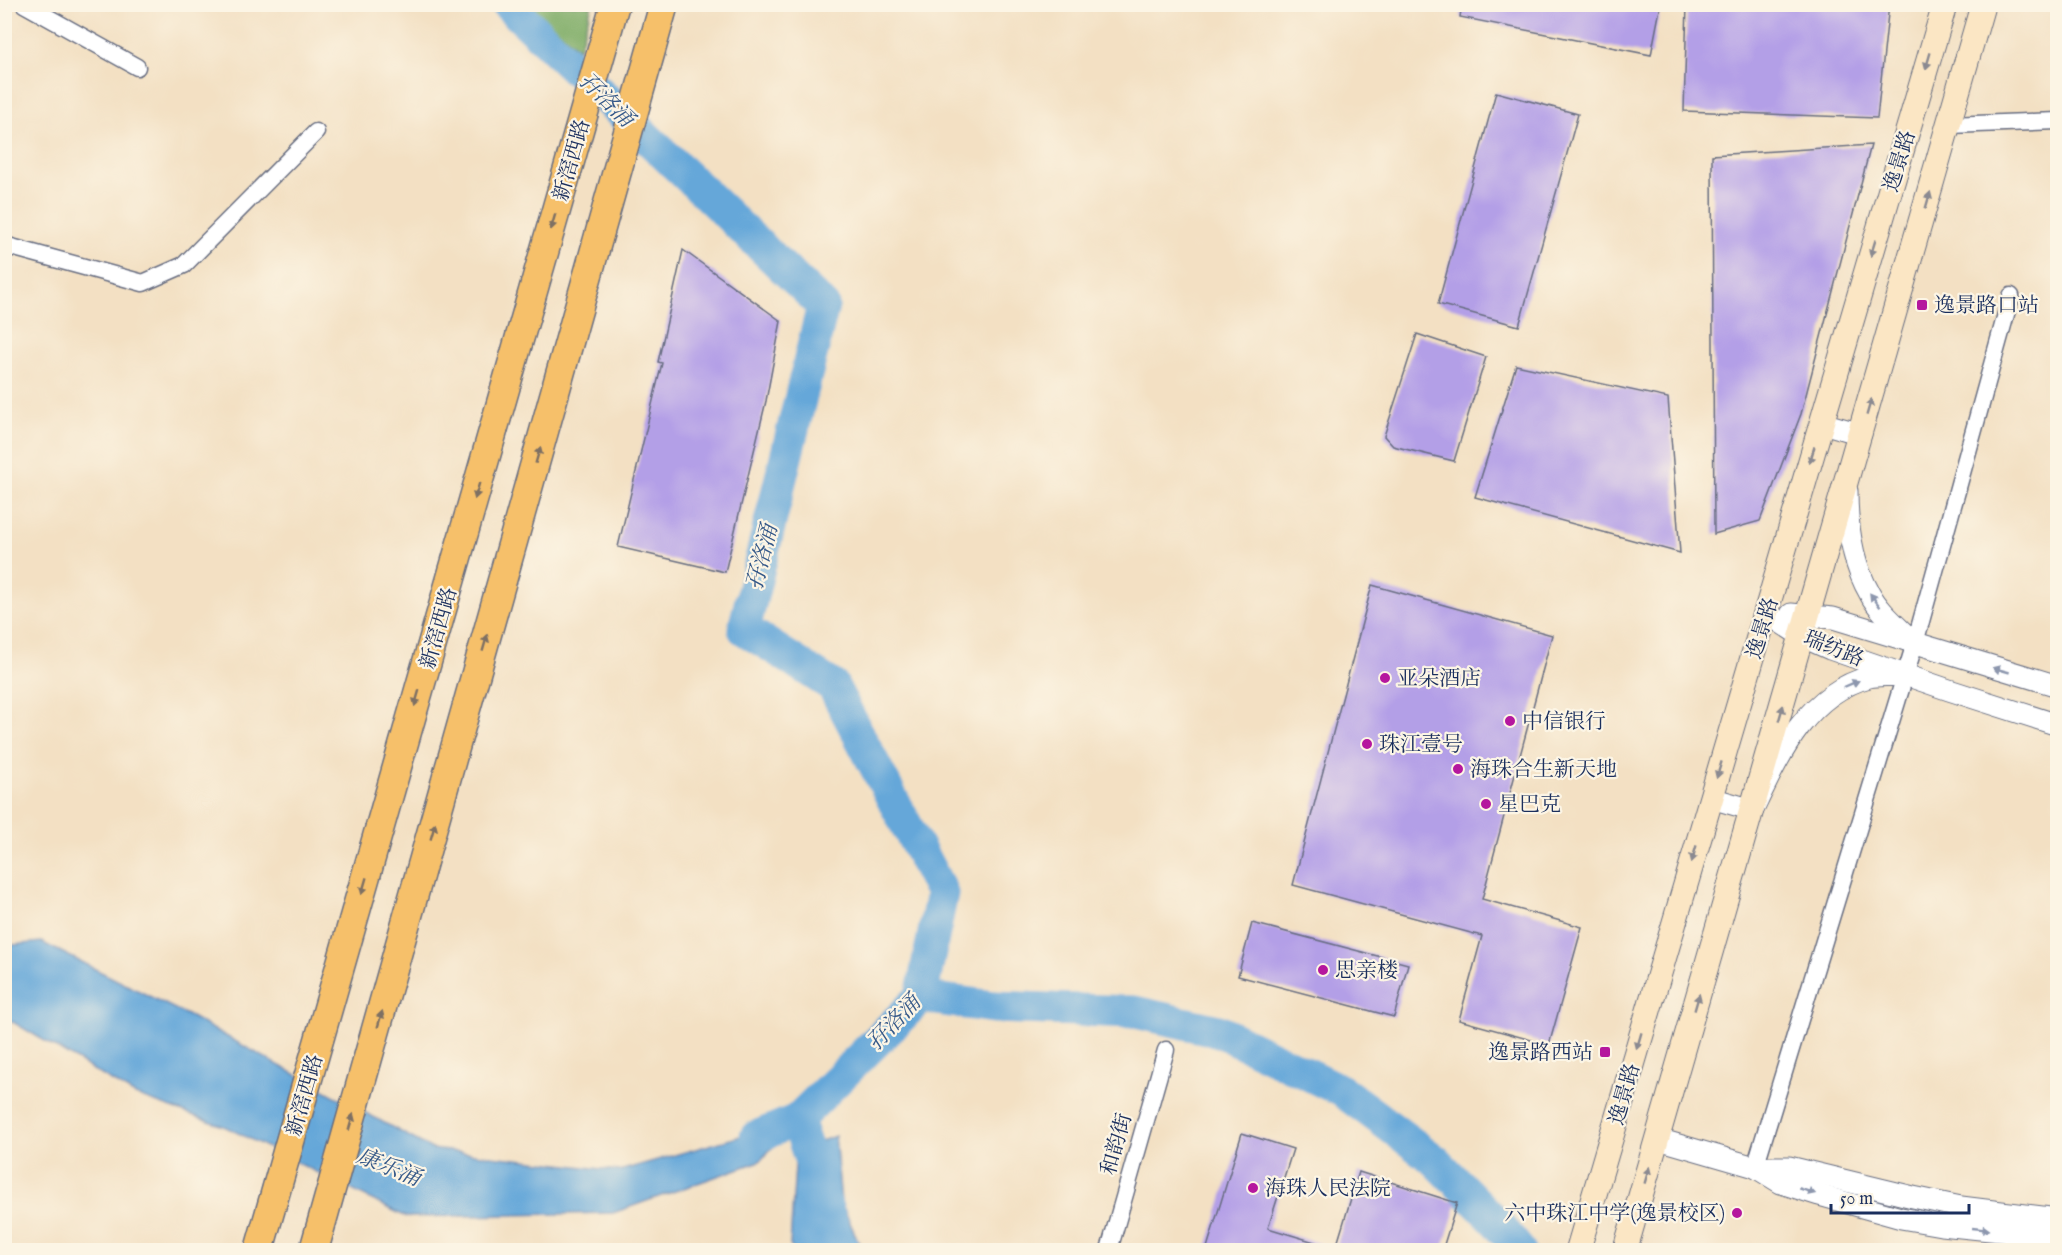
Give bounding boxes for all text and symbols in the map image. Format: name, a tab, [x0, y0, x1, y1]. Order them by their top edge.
one-way arrow	[1923, 52, 1932, 70]
water label: 孖洛涌	[572, 67, 641, 136]
street label: 新滘西路	[548, 116, 597, 205]
street label: 逸景路	[1878, 127, 1923, 196]
one-way arrow	[1923, 191, 1933, 209]
one-way arrow	[548, 214, 557, 232]
one-way arrow	[1868, 239, 1877, 257]
place label: 逸景路口站	[1934, 293, 2039, 320]
marker: 逸景路口站	[1915, 298, 1929, 312]
one-way arrow	[1865, 398, 1874, 416]
one-way arrow	[534, 446, 543, 464]
one-way arrow	[1807, 446, 1817, 464]
one-way arrow	[472, 482, 481, 500]
water label: 孖洛涌	[741, 519, 785, 593]
street label: 新滘西路	[415, 584, 464, 673]
one-way arrow	[1869, 593, 1881, 609]
street label: 逸景路	[1741, 594, 1786, 663]
street label: 瑞纺路	[1799, 625, 1868, 674]
one-way arrow	[481, 634, 490, 652]
one-way arrow	[1992, 665, 2010, 674]
place label: 亚朵酒店	[1397, 666, 1481, 693]
marker: 亚朵酒店	[1378, 671, 1392, 685]
one-way arrow	[1842, 679, 1860, 688]
one-way arrow	[412, 690, 421, 708]
one-way arrow	[1777, 704, 1786, 722]
place label: 中信银行	[1522, 709, 1606, 736]
marker: 中信银行	[1503, 714, 1517, 728]
place label: 珠江壹号	[1379, 732, 1463, 759]
marker: 珠江壹号	[1360, 737, 1374, 751]
place label: 海珠合生新天地	[1470, 757, 1617, 784]
one-way arrow	[1714, 761, 1723, 779]
marker: 海珠合生新天地	[1451, 762, 1465, 776]
place label: 星巴克	[1498, 792, 1561, 819]
marker: 星巴克	[1479, 797, 1493, 811]
one-way arrow	[428, 822, 438, 840]
one-way arrow	[1689, 845, 1698, 863]
one-way arrow	[359, 877, 368, 895]
place label: 思亲楼	[1335, 958, 1398, 985]
marker: 思亲楼	[1316, 963, 1330, 977]
water label: 孖洛涌	[862, 987, 929, 1057]
one-way arrow	[1693, 993, 1702, 1011]
one-way arrow	[376, 1010, 385, 1028]
one-way arrow	[1634, 1032, 1643, 1050]
place label: 逸景路西站	[1488, 1040, 1593, 1067]
marker: 逸景路西站	[1598, 1045, 1612, 1059]
street label: 新滘西路	[281, 1051, 330, 1140]
street label: 逸景路	[1604, 1060, 1647, 1128]
street label: 和韵街	[1096, 1110, 1139, 1178]
one-way arrow	[347, 1113, 356, 1131]
water label: 康乐涌	[352, 1143, 427, 1194]
one-way arrow	[1643, 1165, 1652, 1183]
place label: 海珠人民法院	[1265, 1176, 1391, 1203]
scale bar	[1831, 1177, 1969, 1215]
marker: 海珠人民法院	[1246, 1181, 1260, 1195]
one-way arrow	[1798, 1187, 1816, 1197]
text: 50 m	[1840, 1188, 1873, 1211]
place label: 六中珠江中学(逸景校区)	[1504, 1201, 1725, 1228]
marker: 六中珠江中学(逸景校区)	[1730, 1206, 1744, 1220]
one-way arrow	[1972, 1224, 1991, 1234]

